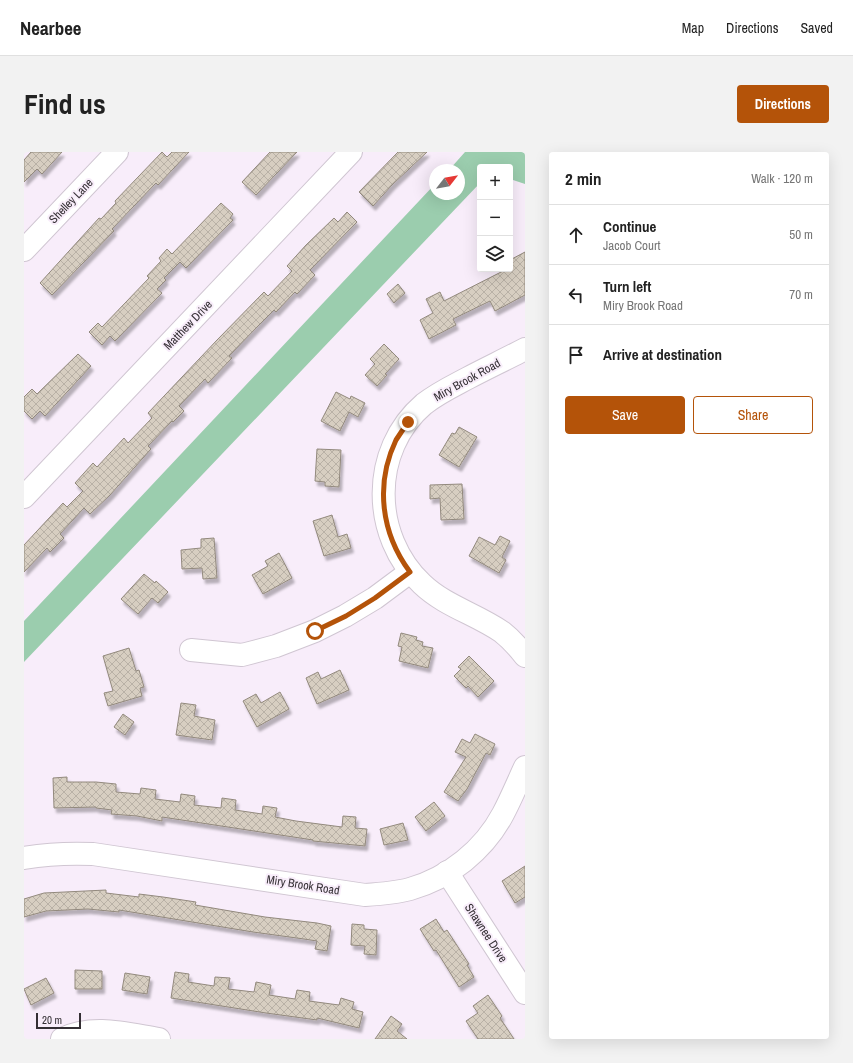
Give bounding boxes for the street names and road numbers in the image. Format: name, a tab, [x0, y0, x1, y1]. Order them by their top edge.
street label: Shelley Lane	[45, 175, 97, 227]
street label: Matthew Drive	[160, 297, 216, 353]
street label: Miry Brook Road	[431, 355, 503, 405]
street label: Miry Brook Road	[265, 871, 341, 899]
street label: Shawnee Drive	[461, 900, 511, 966]

